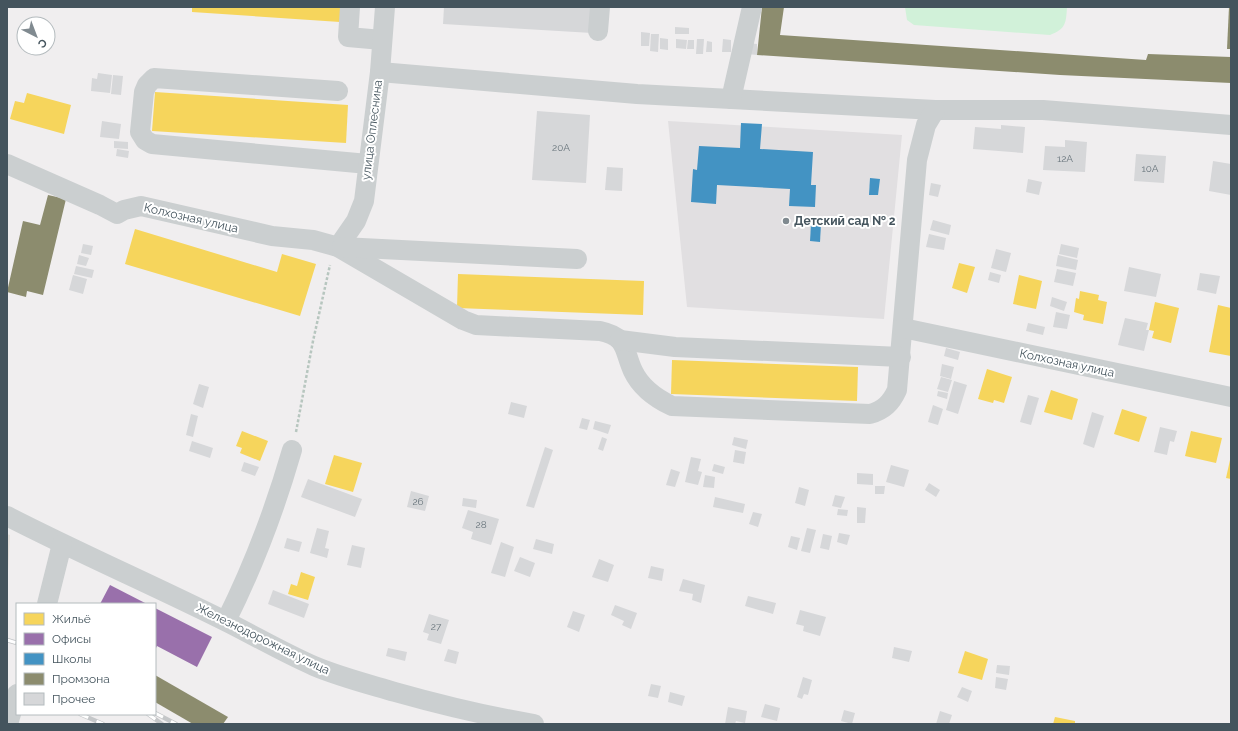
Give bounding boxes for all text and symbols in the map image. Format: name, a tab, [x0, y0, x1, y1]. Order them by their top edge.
north arrow	[16, 16, 56, 56]
text: С	[35, 36, 50, 51]
street label: улица Оплеснина	[359, 79, 385, 181]
house number: 20А	[552, 142, 570, 153]
house number: 12А	[1057, 153, 1073, 164]
house number: 10А	[1142, 163, 1159, 174]
street label: Колхозная улица	[142, 200, 240, 236]
place label: Детский сад № 2	[794, 214, 896, 228]
marker: Детский сад № 2	[781, 216, 791, 226]
street label: Колхозная улица	[1018, 346, 1116, 380]
house number: 26	[412, 496, 424, 507]
house number: 28	[475, 519, 487, 530]
street label: Железнодорожная улица	[194, 601, 332, 677]
legend	[16, 603, 156, 715]
text: Жильё	[52, 612, 91, 626]
house number: 27	[431, 621, 442, 632]
text: Офисы	[52, 632, 91, 646]
text: Школы	[52, 652, 91, 666]
text: Промзона	[52, 672, 110, 686]
text: Прочее	[52, 692, 95, 706]

